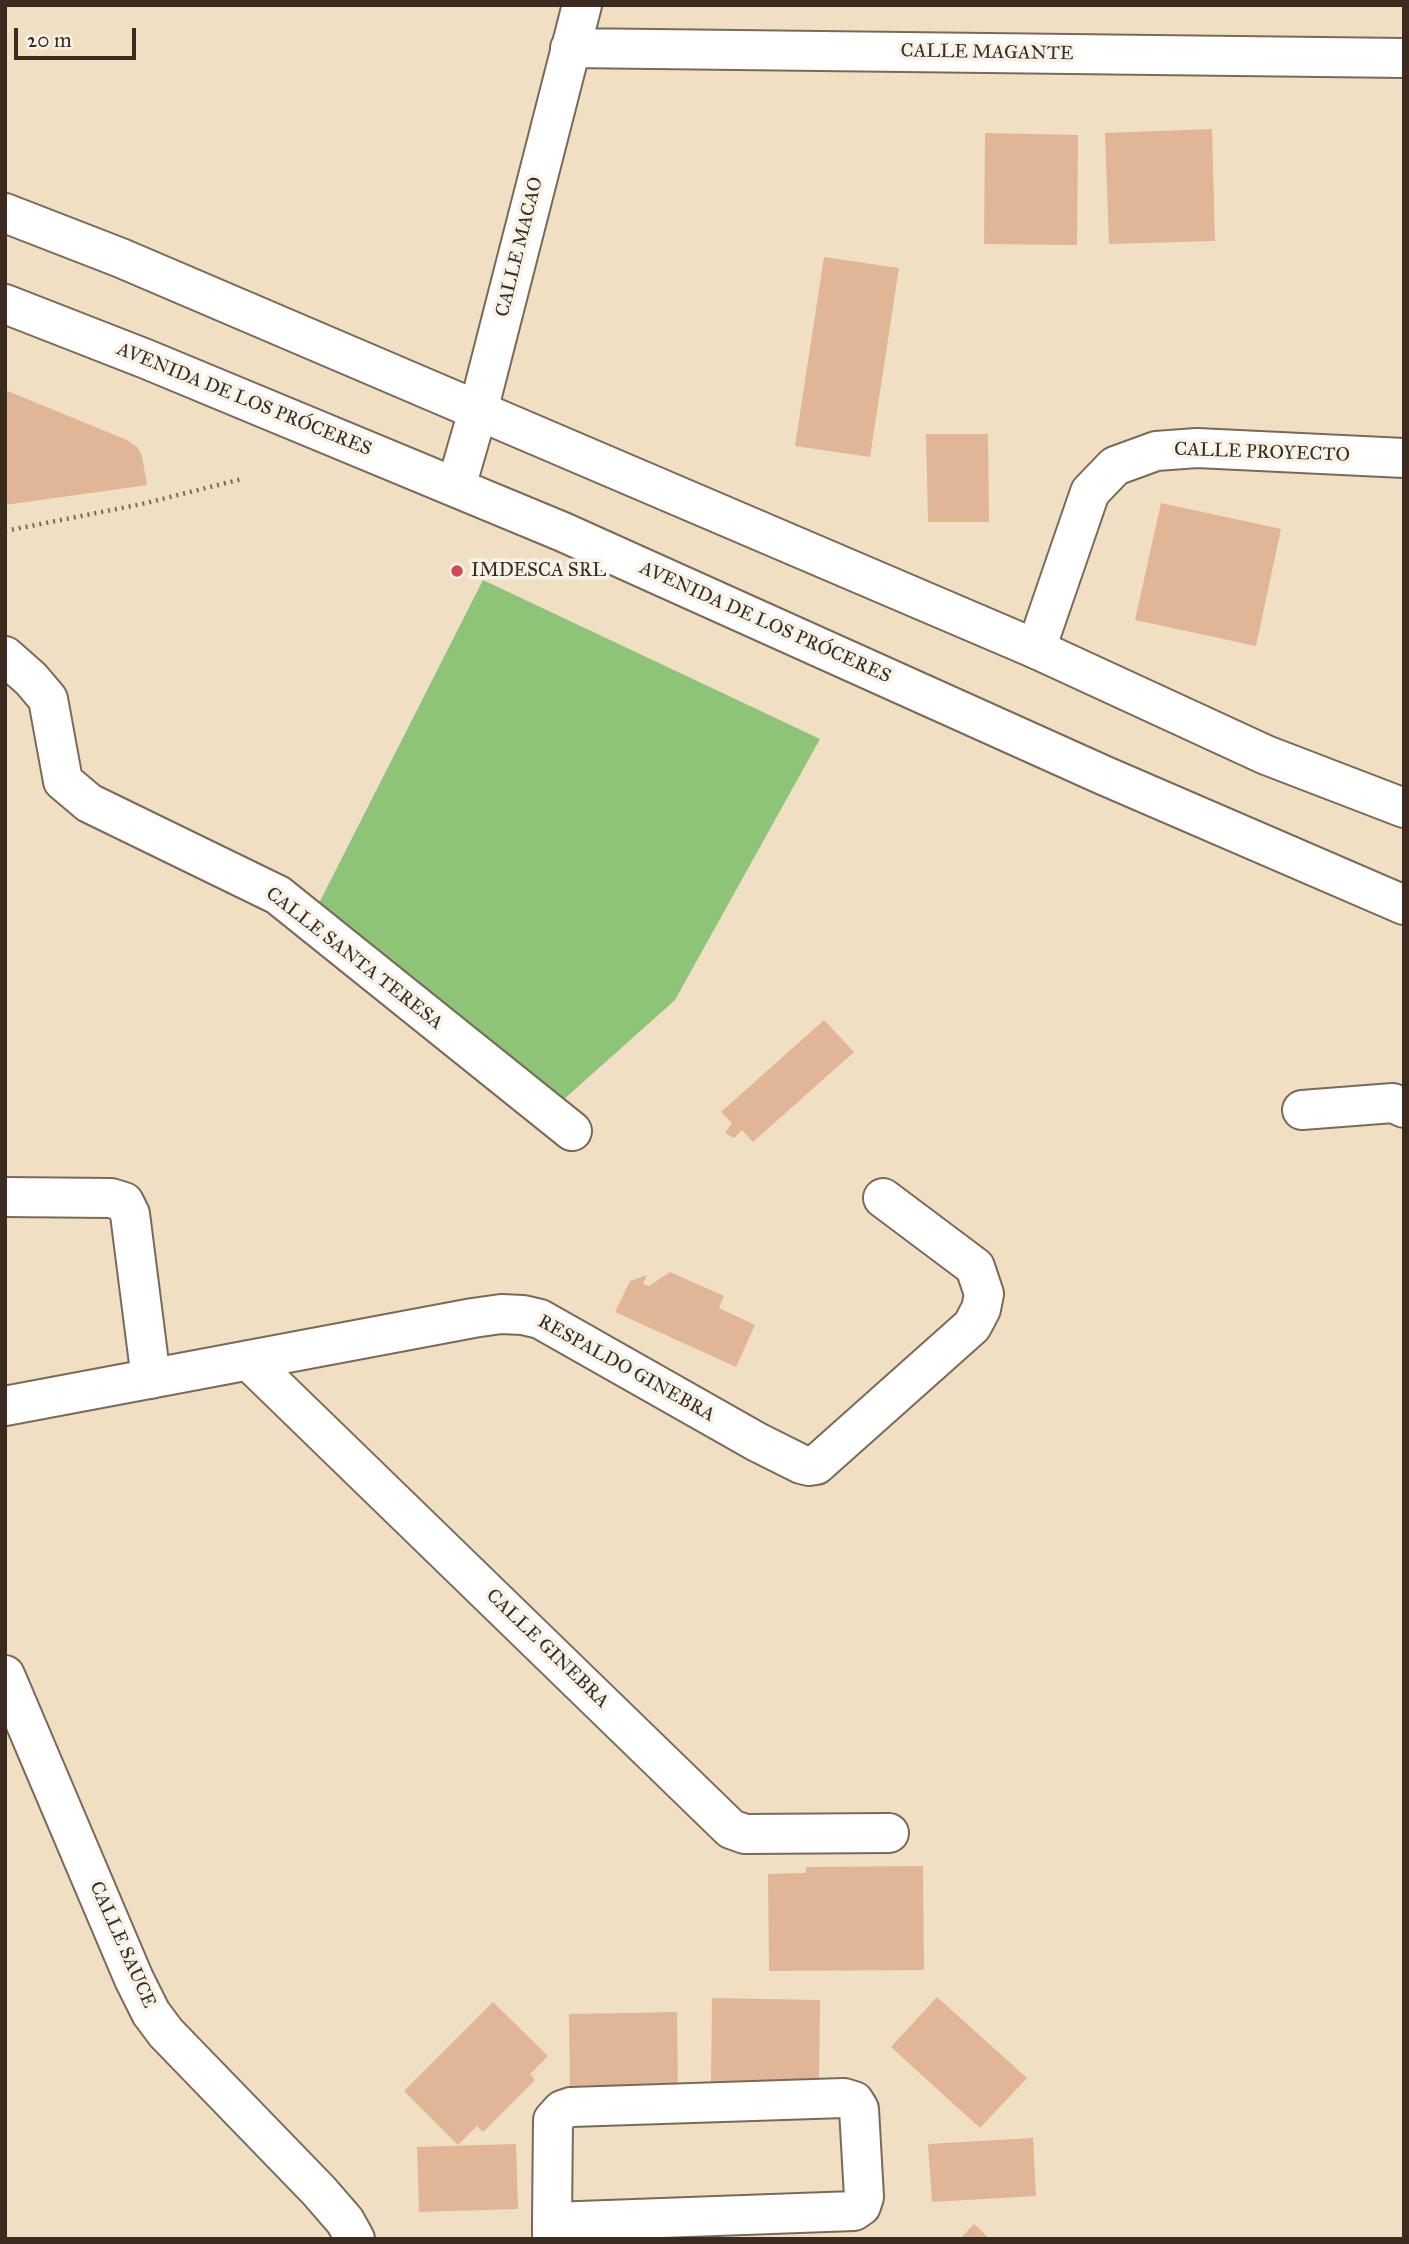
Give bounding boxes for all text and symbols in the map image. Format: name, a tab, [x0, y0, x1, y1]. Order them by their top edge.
scale bar	[18, 14, 140, 58]
text: 20 m	[27, 27, 72, 53]
street label: CALLE MAGANTE	[900, 40, 1074, 66]
street label: CALLE MACAO	[492, 175, 548, 319]
street label: AVENIDA DE LOS PRÓCERES	[113, 338, 375, 462]
street label: CALLE PROYECTO	[1174, 439, 1350, 467]
street label: AVENIDA DE LOS PRÓCERES	[636, 557, 894, 689]
place label: IMDESCA SRL	[471, 560, 606, 582]
marker: IMDESCA SRL	[449, 563, 465, 579]
street label: CALLE SANTA TERESA	[261, 883, 447, 1035]
street label: RESPALDO GINEBRA	[533, 1311, 719, 1427]
street label: CALLE GINEBRA	[481, 1585, 613, 1713]
street label: CALLE SAUCE	[84, 1878, 160, 2012]

